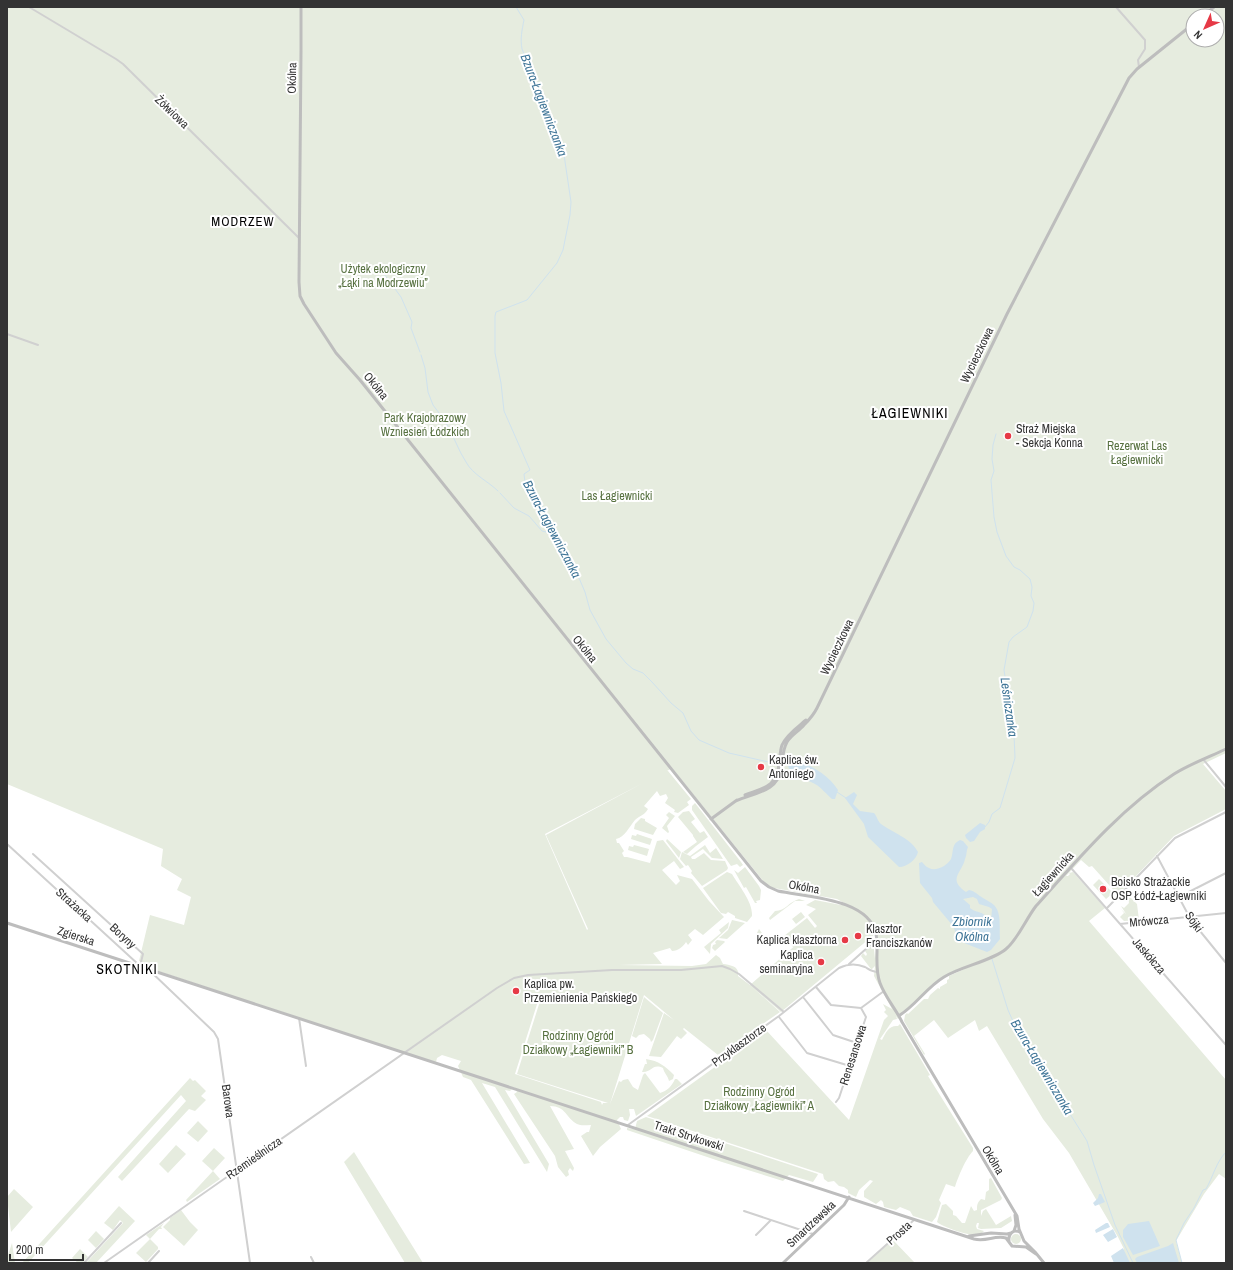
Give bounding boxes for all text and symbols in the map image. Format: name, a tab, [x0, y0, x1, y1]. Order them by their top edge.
north arrow	[1185, 8, 1225, 48]
text: N	[1191, 28, 1205, 42]
water label: Bzura-Łagiewniczanka	[517, 51, 571, 159]
street label: Okólna	[284, 62, 300, 94]
street label: Żółwiowa	[151, 92, 193, 133]
district label: MODRZEW	[211, 213, 275, 230]
park label: Użytek ekologiczny „Łąki na Modrzewiu”	[338, 261, 429, 291]
street label: Wycieczkowa	[957, 324, 998, 385]
street label: Okólna	[360, 369, 392, 404]
district label: ŁAGIEWNIKI	[872, 404, 949, 422]
park label: Park Krajobrazowy Wzniesień Łódzkich	[381, 410, 469, 440]
place label: Straż Miejska - Sekcja Konna	[1016, 421, 1083, 451]
marker: Straż Miejska - Sekcja Konna	[1003, 431, 1013, 441]
park label: Rezerwat Las Łagiewnicki	[1107, 438, 1167, 468]
water label: Bzura-Łagiewniczanka	[519, 477, 585, 581]
park label: Las Łagiewnicki	[581, 488, 653, 504]
street label: Wycieczkowa	[817, 616, 858, 677]
street label: Okólna	[569, 632, 601, 667]
water label: Leśniczanka	[996, 676, 1022, 738]
place label: Kaplica św. Antoniego	[768, 752, 819, 782]
marker: Kaplica św. Antoniego	[756, 762, 766, 772]
street label: Łagiewnicka	[1029, 848, 1078, 900]
place label: Boisko Strażackie OSP Łódź-Łagiewniki	[1111, 874, 1207, 904]
street label: Okólna	[787, 876, 821, 898]
street label: Strażacka	[52, 884, 96, 926]
marker: Boisko Strażackie OSP Łódź-Łagiewniki	[1098, 884, 1108, 894]
street label: Sójki	[1181, 908, 1207, 936]
street label: Mrówcza	[1129, 911, 1170, 931]
water label: Zbiornik Okólna	[951, 913, 992, 945]
street label: Boryny	[106, 920, 140, 952]
place label: Klasztor Franciszkanów	[866, 921, 933, 951]
street label: Zgierska	[55, 922, 97, 950]
marker: Klasztor Franciszkanów	[853, 931, 863, 941]
place label: Kaplica klasztorna	[757, 932, 838, 948]
street label: Jaskółcza	[1129, 934, 1170, 978]
marker: Kaplica klasztorna	[840, 935, 850, 945]
place label: Kaplica seminaryjna	[759, 947, 814, 977]
marker: Kaplica seminaryjna	[816, 957, 826, 967]
district label: SKOTNIKI	[96, 960, 158, 978]
place label: Kaplica pw. Przemienienia Pańskiego	[524, 976, 637, 1006]
marker: Kaplica pw. Przemienienia Pańskiego	[511, 986, 521, 996]
water label: Bzura-Łagiewniczanka	[1007, 1016, 1077, 1118]
street label: Przyklasztorze	[708, 1020, 770, 1070]
street label: Renesansowa	[836, 1022, 870, 1087]
park label: Rodzinny Ogród Działkowy „Łagiewniki” B	[523, 1028, 634, 1058]
street label: Barowa	[218, 1083, 238, 1119]
park label: Rodzinny Ogród Działkowy „Łagiewniki” A	[704, 1084, 814, 1114]
street label: Trakt Strykowski	[652, 1117, 726, 1155]
street label: Rzemieślnicza	[223, 1133, 285, 1183]
street label: Okólna	[978, 1143, 1008, 1178]
street label: Smardzewska	[783, 1197, 839, 1251]
street label: Prosta	[883, 1217, 915, 1248]
scale bar	[10, 1236, 83, 1262]
text: 200 m	[16, 1242, 43, 1258]

